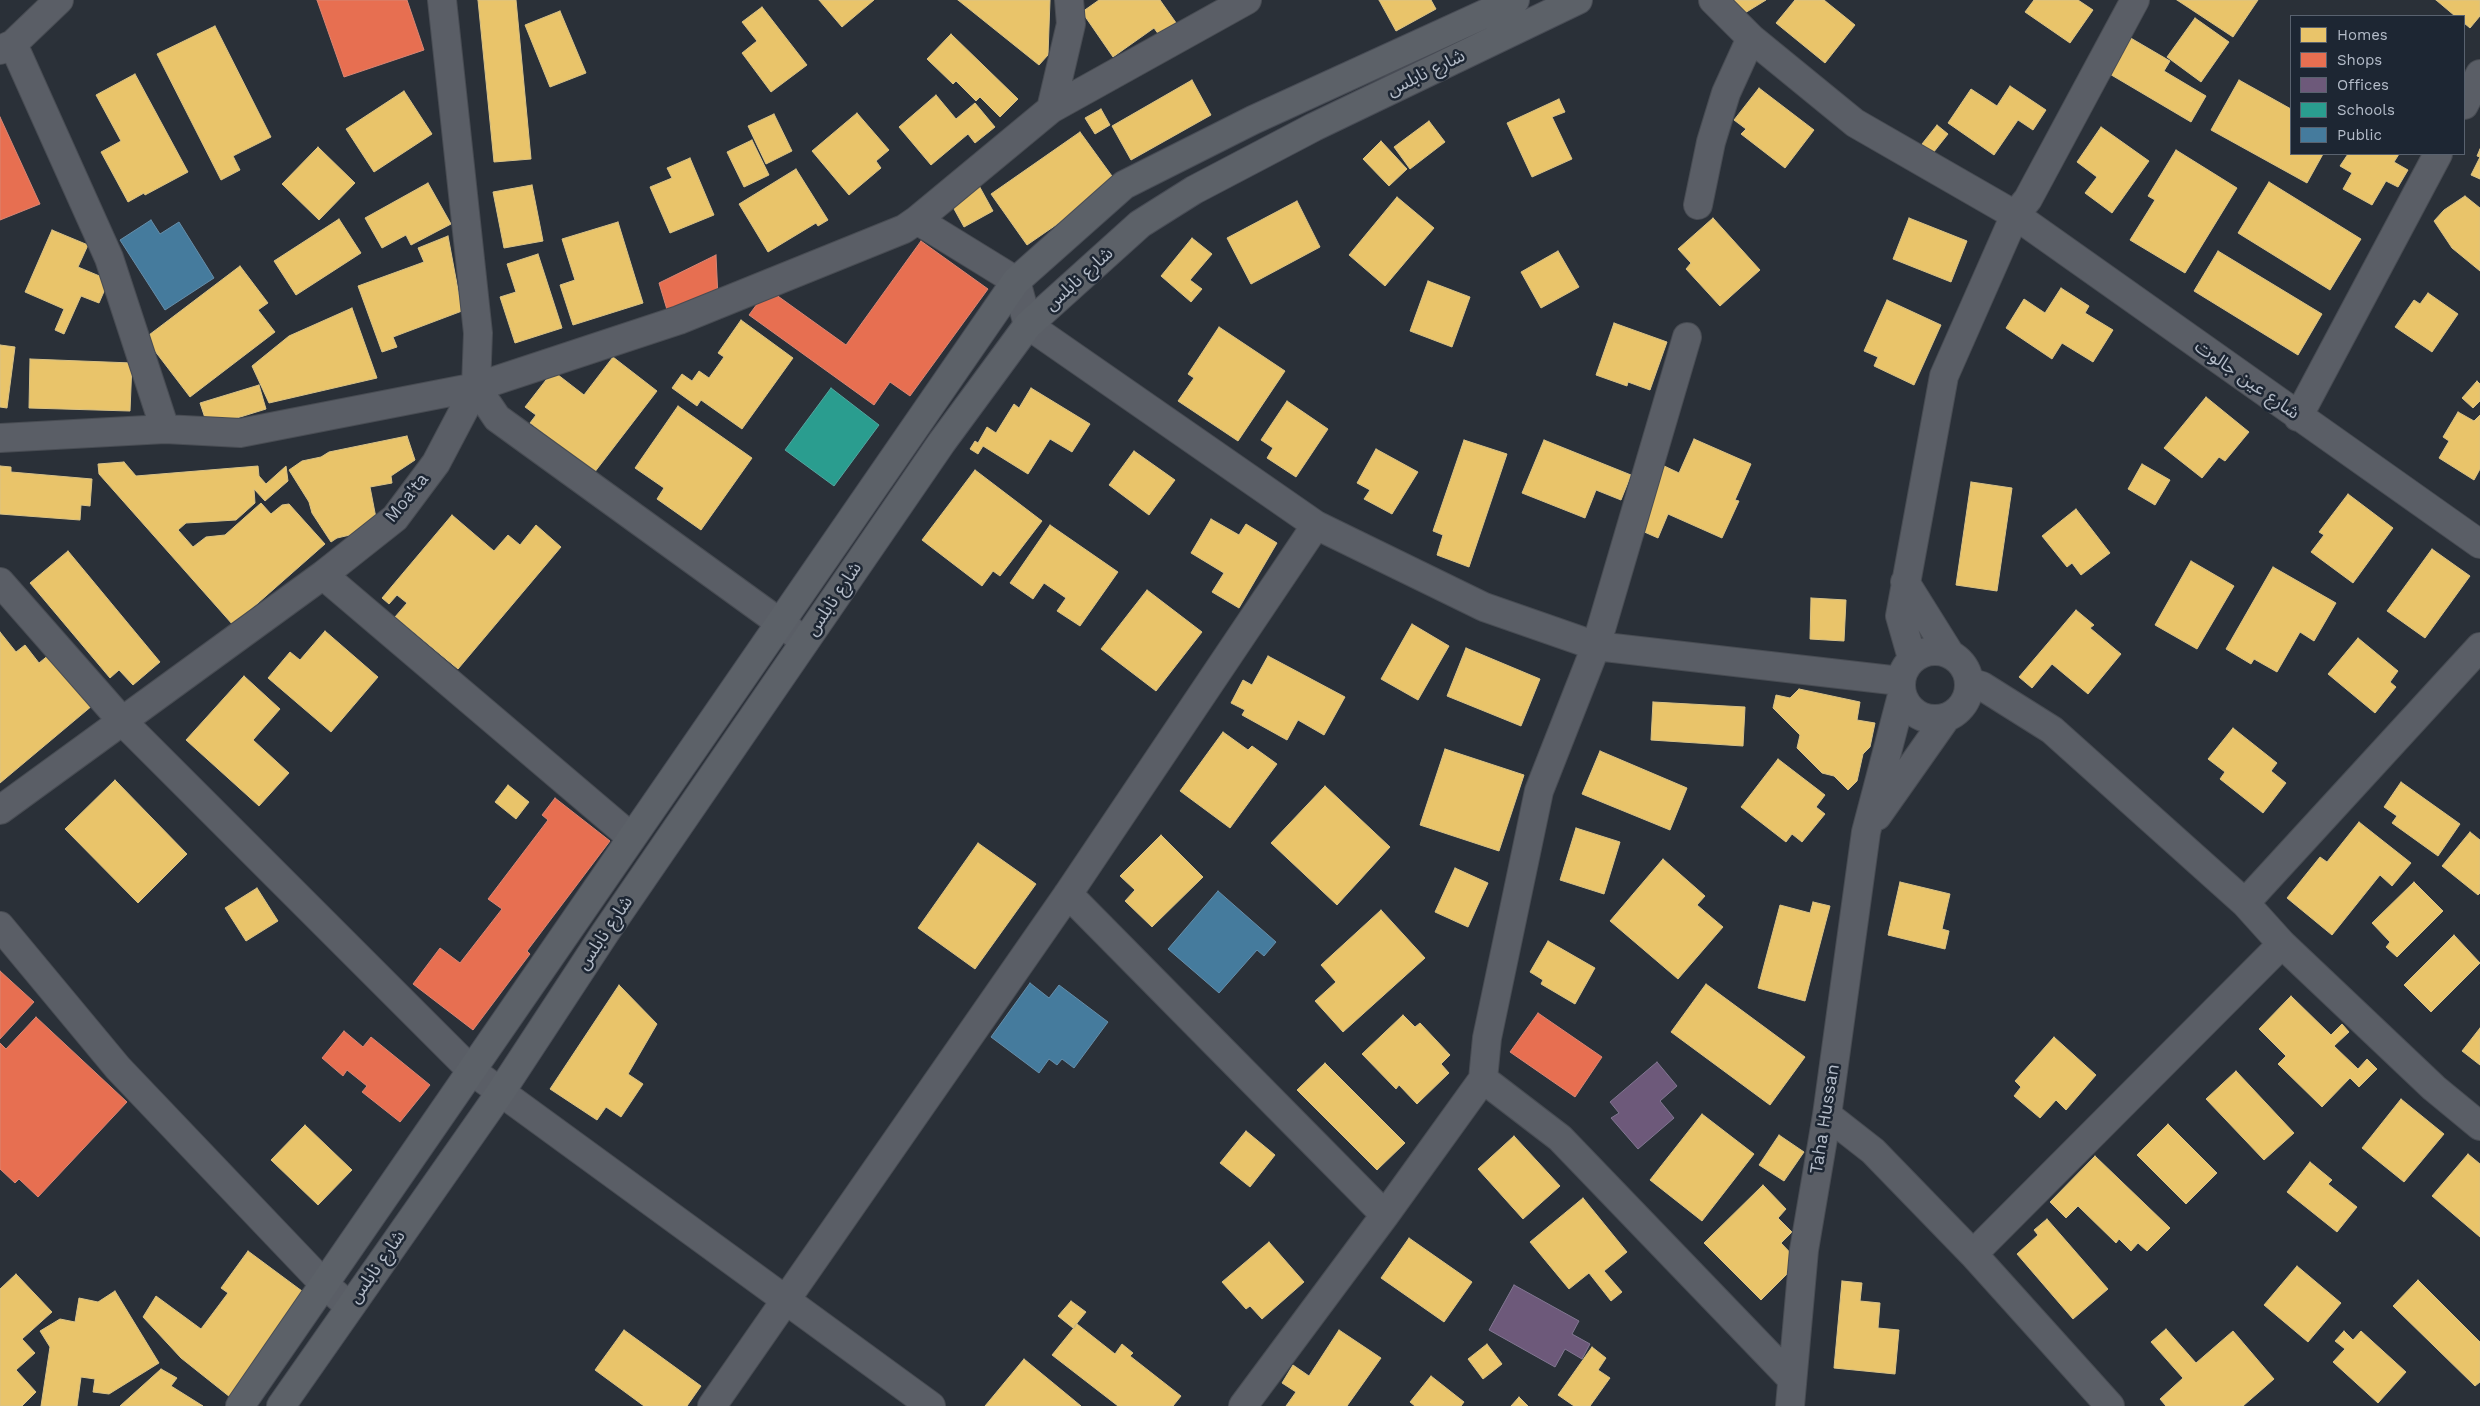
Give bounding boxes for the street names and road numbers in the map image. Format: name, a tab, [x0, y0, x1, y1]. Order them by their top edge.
street label: شارع نابلس	[1383, 45, 1469, 101]
street label: شارع نابلس	[1040, 243, 1118, 315]
street label: شارع عين جالوت	[2190, 336, 2304, 424]
street label: Moa'ta	[381, 469, 433, 527]
street label: شارع نابلس	[801, 558, 867, 640]
street label: شارع نابلس	[572, 892, 638, 974]
street label: Taha Hussan	[1806, 1062, 1844, 1176]
street label: شارع نابلس	[344, 1226, 410, 1308]

